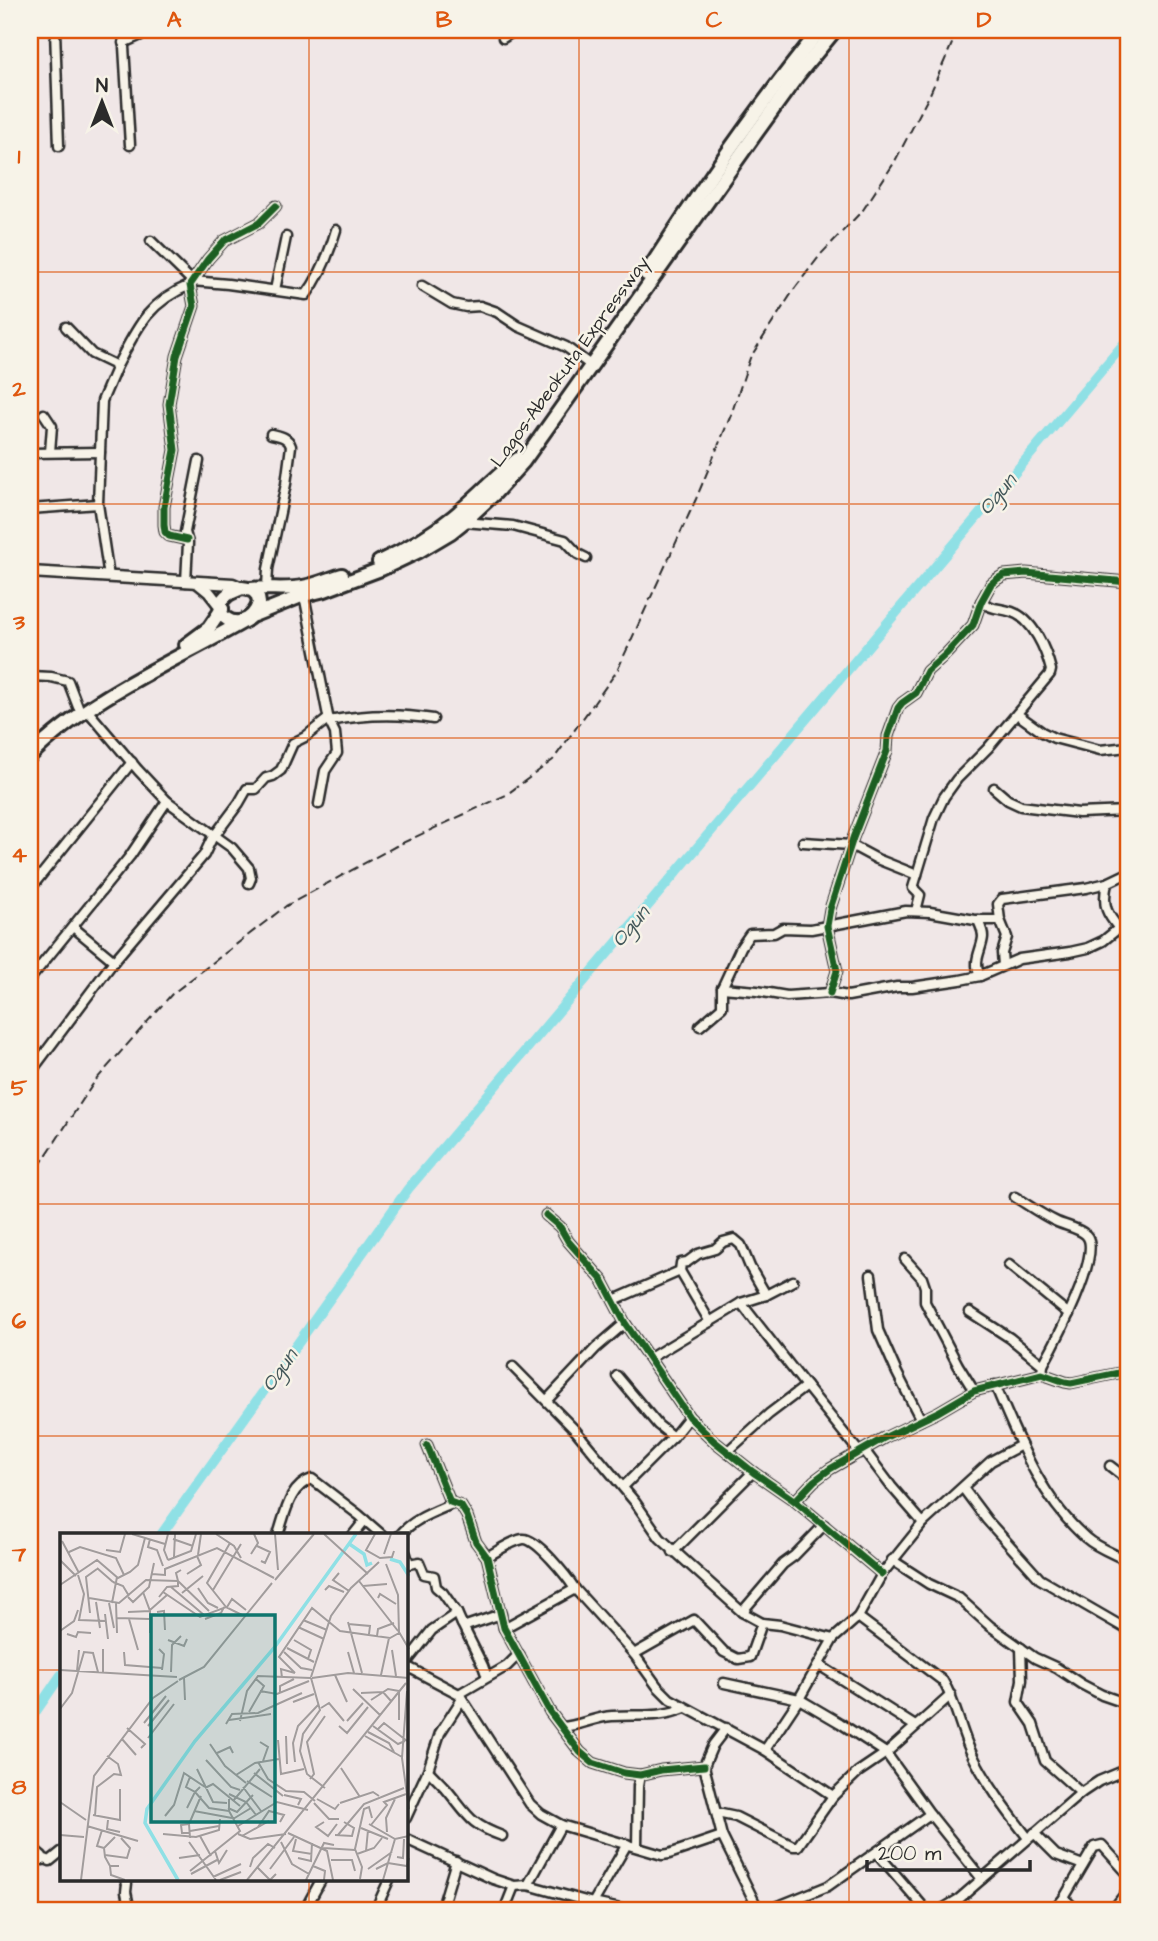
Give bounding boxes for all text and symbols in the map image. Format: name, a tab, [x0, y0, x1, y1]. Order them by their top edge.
text: A	[167, 4, 182, 36]
text: B	[436, 4, 453, 36]
text: C	[706, 4, 723, 36]
text: D	[977, 4, 992, 36]
north arrow	[66, 66, 136, 136]
text: N	[96, 73, 108, 100]
text: 1	[18, 140, 21, 172]
street label: Lagos-Abeokuta Expressway	[484, 250, 657, 474]
text: 2	[11, 373, 26, 405]
water label: Ogun	[971, 466, 1025, 522]
text: 3	[12, 606, 25, 638]
text: 4	[11, 839, 27, 871]
water label: Ogun	[604, 898, 658, 954]
text: 5	[11, 1072, 28, 1104]
text: 6	[12, 1305, 27, 1337]
water label: Ogun	[254, 1342, 306, 1398]
inset map	[60, 1533, 408, 1882]
text: 7	[11, 1538, 27, 1570]
text: 8	[12, 1771, 27, 1803]
scale bar	[867, 1829, 1030, 1873]
text: 200 m	[878, 1839, 942, 1868]

